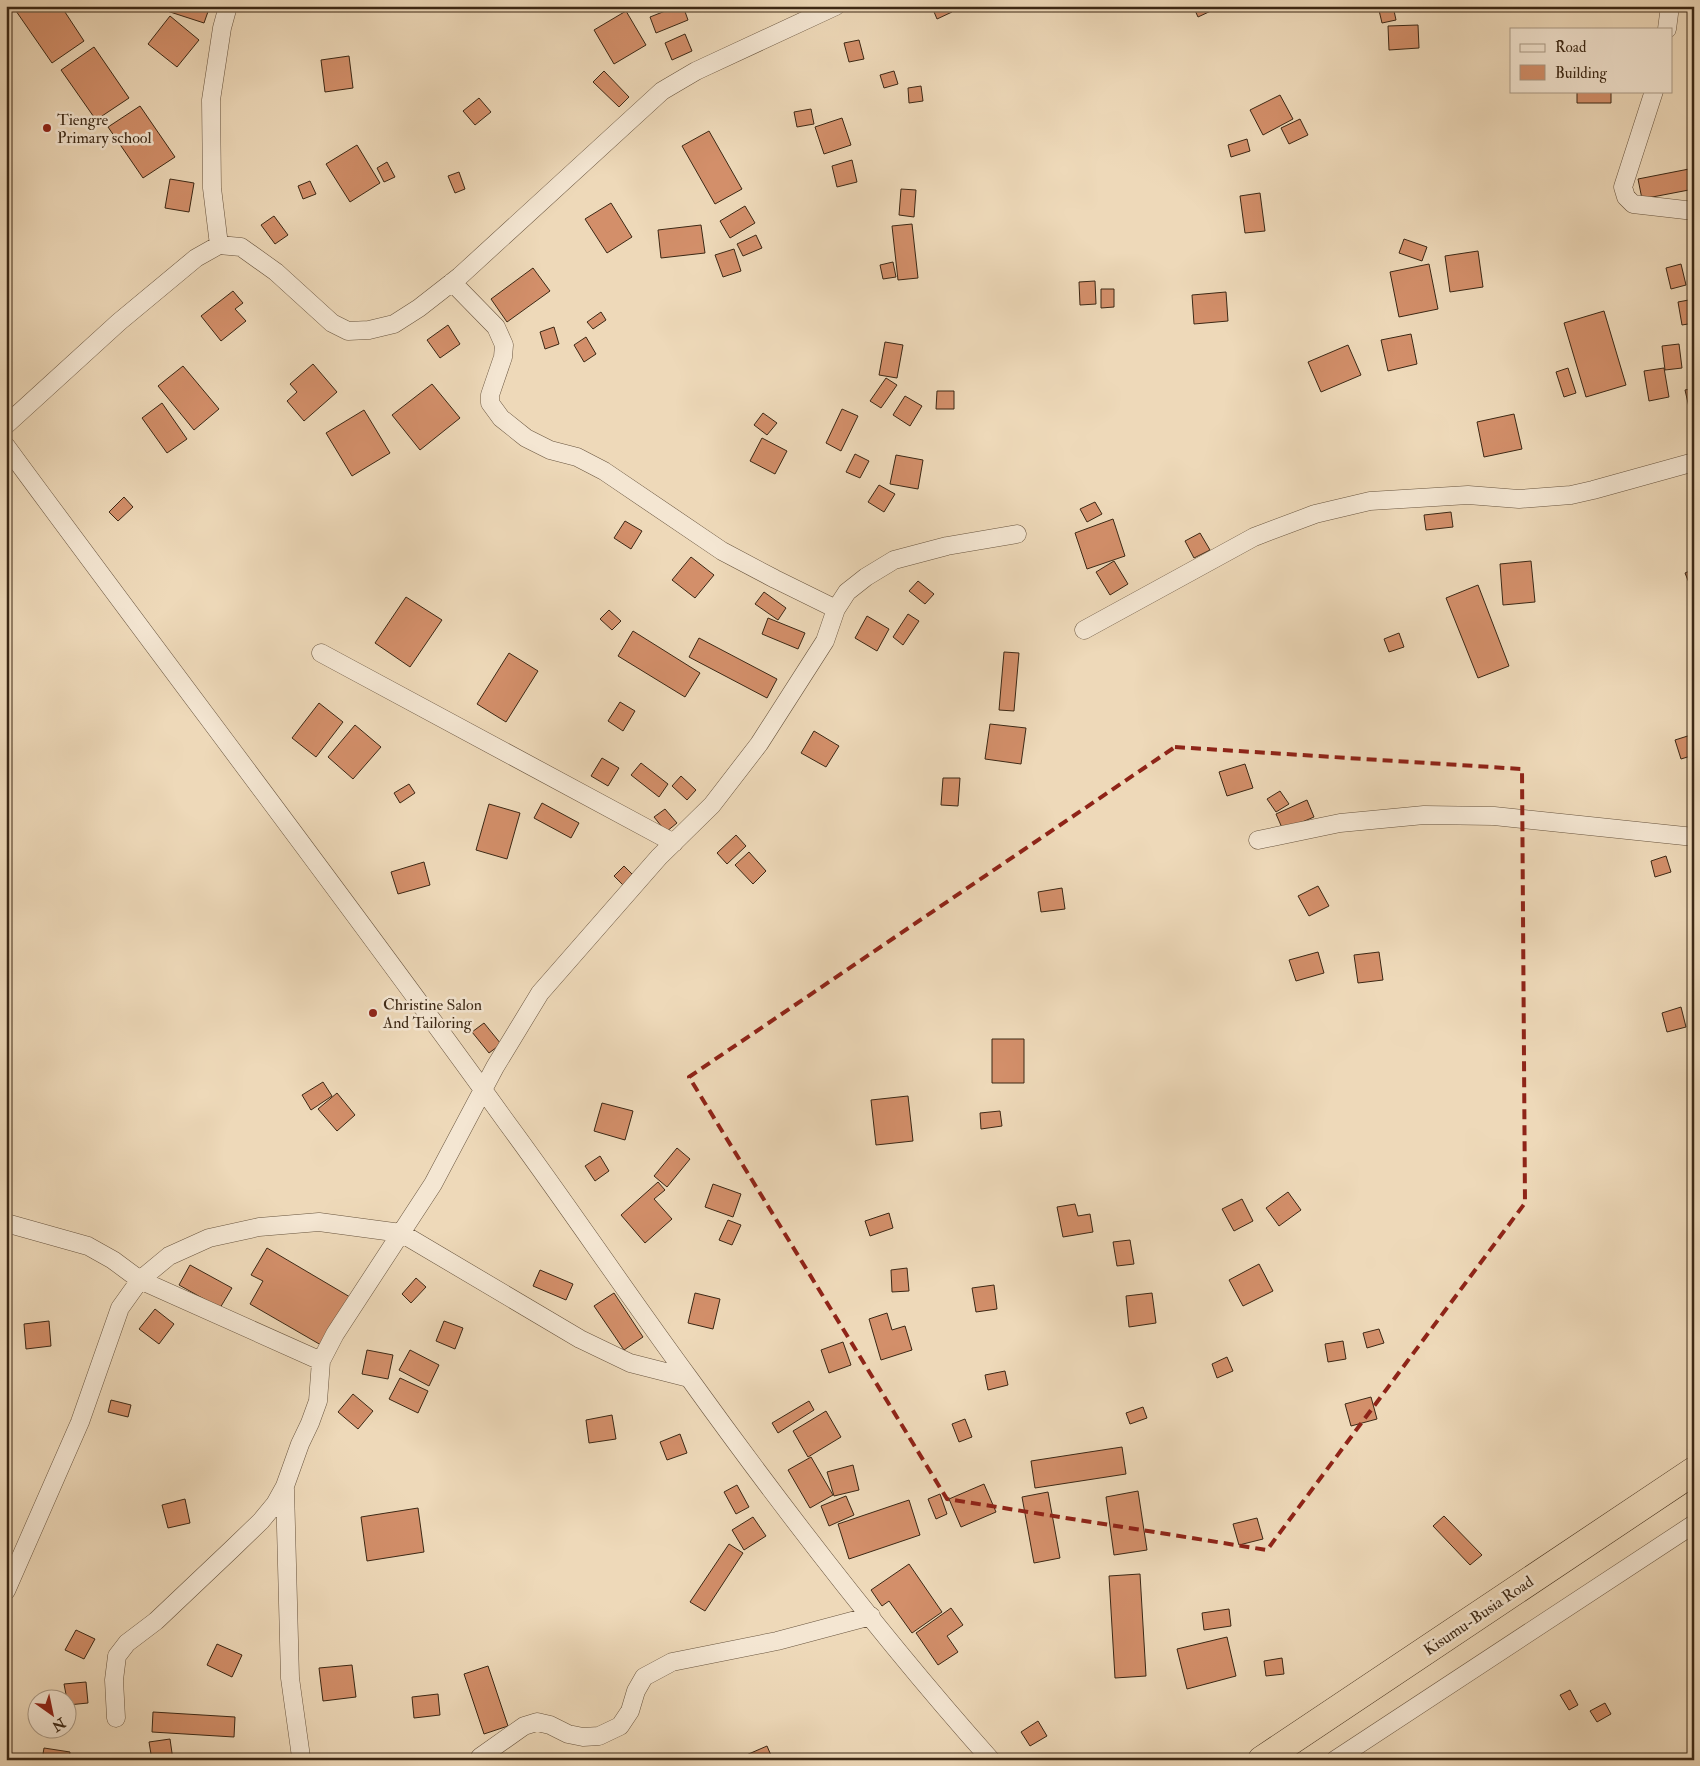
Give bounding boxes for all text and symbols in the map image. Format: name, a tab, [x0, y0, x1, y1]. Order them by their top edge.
legend	[1510, 28, 1672, 92]
text: Road	[1555, 38, 1587, 57]
text: Building	[1555, 64, 1607, 83]
place label: Tiengre Primary school	[57, 110, 152, 148]
marker: Tiengre Primary school	[41, 122, 53, 134]
place label: Christine Salon And Tailoring	[382, 995, 482, 1033]
marker: Christine Salon And Tailoring	[367, 1007, 379, 1019]
street label: Kisumu-Busia Road	[1420, 1572, 1537, 1660]
north arrow	[28, 1688, 78, 1738]
text: N	[49, 1713, 70, 1735]

